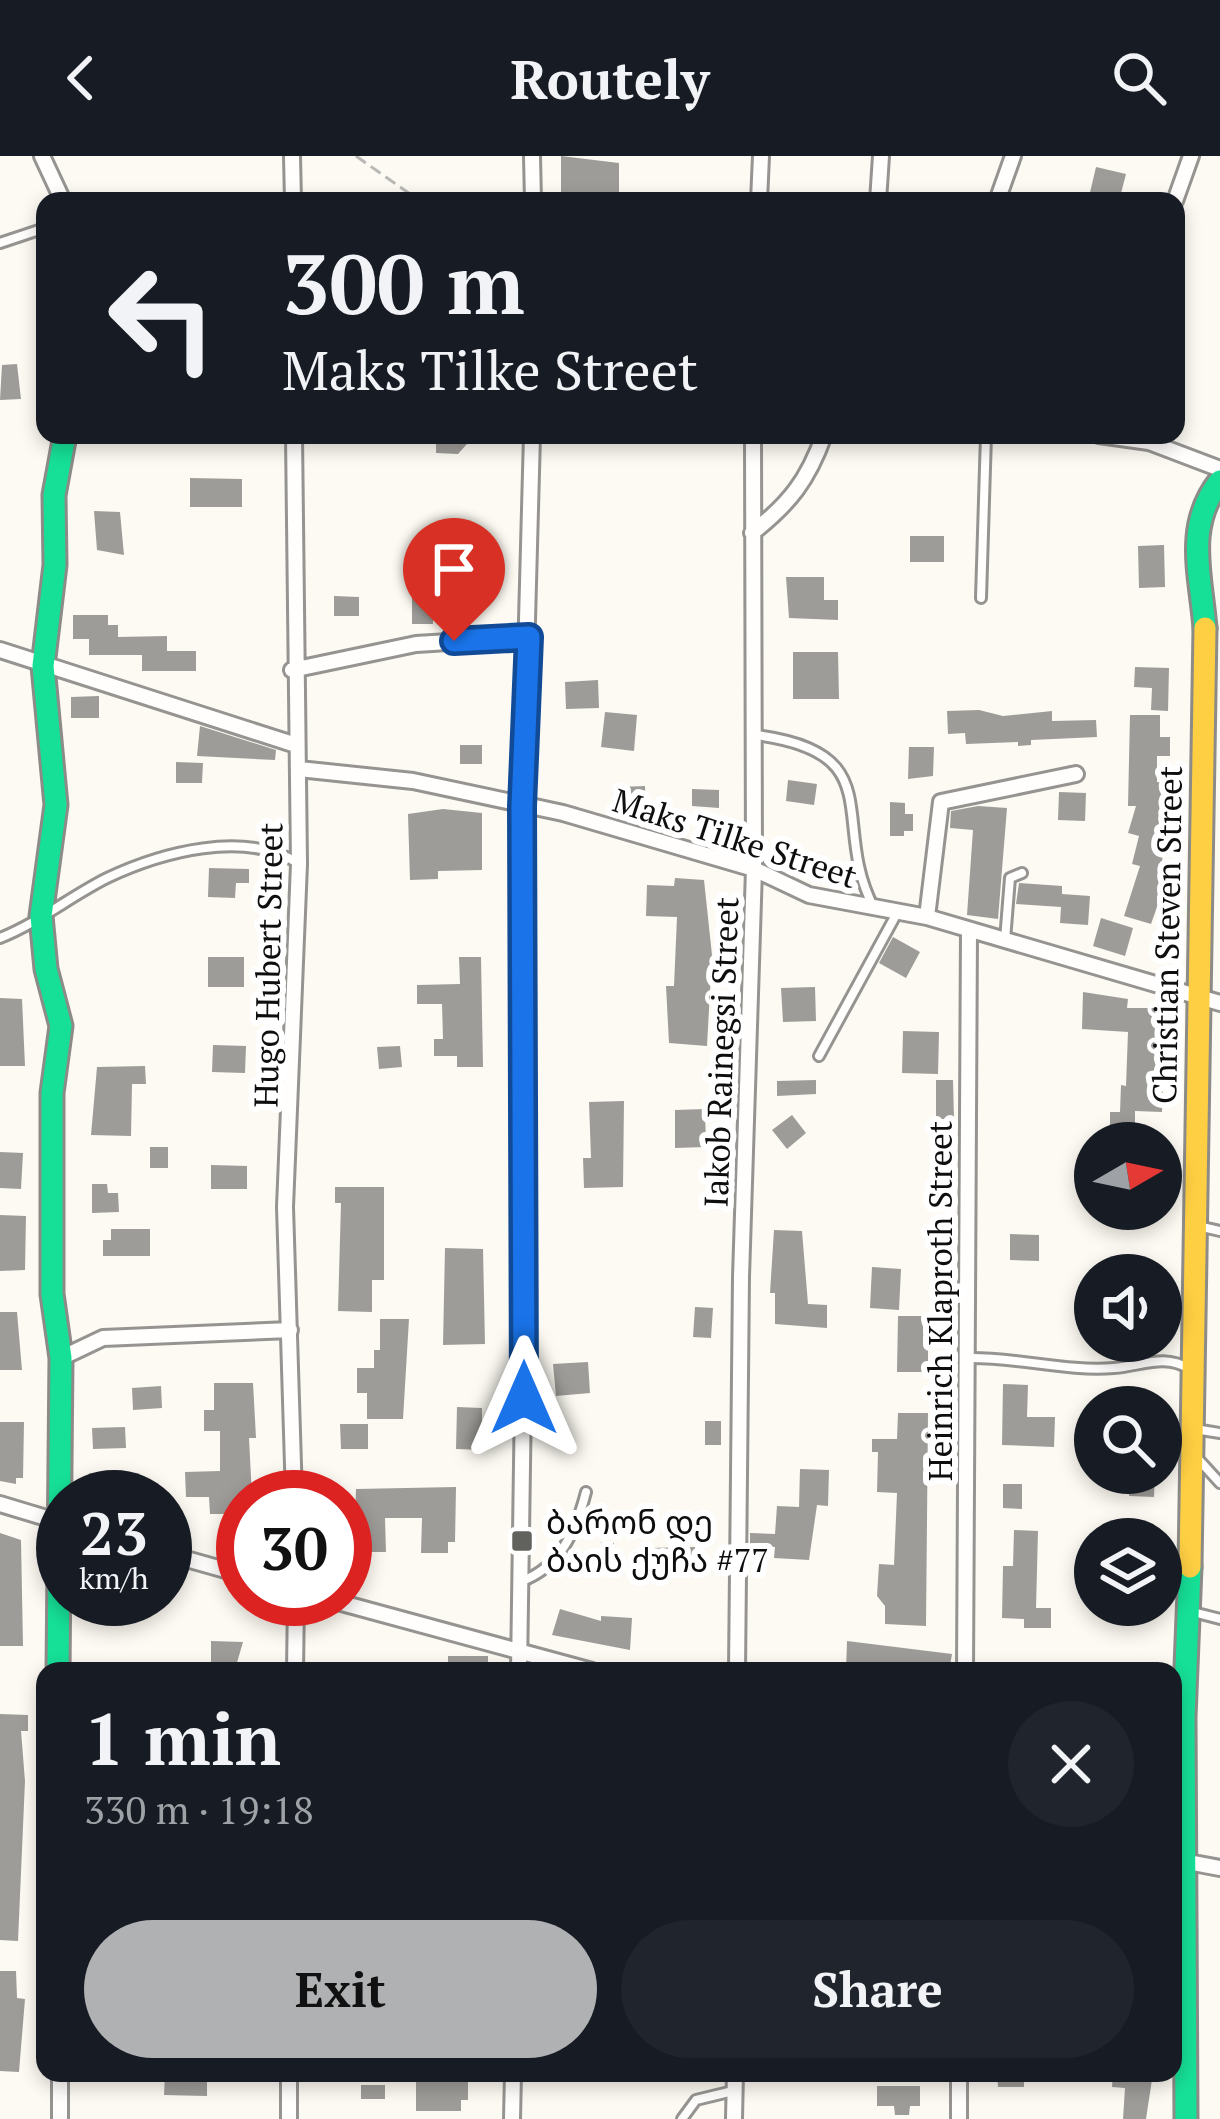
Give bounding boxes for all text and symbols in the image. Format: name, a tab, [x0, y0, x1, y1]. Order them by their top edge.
text: Routely	[511, 43, 710, 114]
icon: back	[48, 45, 114, 111]
icon: search	[1106, 45, 1172, 111]
text: 300 m	[282, 227, 525, 338]
icon: left	[84, 240, 240, 396]
text: Maks Tilke Street	[282, 334, 698, 405]
pin	[403, 518, 505, 641]
icon: arrive	[421, 536, 487, 602]
street label: Christian Steven Street	[1142, 765, 1191, 1105]
street label: Maks Tilke Street	[608, 778, 863, 897]
street label: Hugo Hubert Street	[244, 822, 291, 1108]
street label: Iakob Rainegsi Street	[694, 896, 747, 1208]
street label: Heinrich Klaproth Street	[918, 1121, 961, 1481]
north arrow	[1074, 1122, 1182, 1230]
map controls	[1074, 1122, 1182, 1626]
button: sound	[1074, 1254, 1182, 1362]
position arrow	[461, 1335, 587, 1461]
button: search	[1074, 1386, 1182, 1494]
speed limit sign: 30	[216, 1470, 372, 1626]
text: 23	[80, 1493, 148, 1572]
place label: ბარონ დე ბაის ქუჩა #77	[546, 1500, 769, 1581]
button: layers	[1074, 1518, 1182, 1626]
marker: ბარონ დე ბაის ქუჩა #77	[509, 1528, 535, 1554]
text: km/h	[79, 1558, 149, 1598]
text: 1 min	[84, 1690, 281, 1786]
button: close	[1008, 1701, 1134, 1827]
text: 330 m · 19:18	[84, 1783, 314, 1835]
button: Exit	[84, 1920, 597, 2058]
button: Share	[621, 1920, 1134, 2058]

